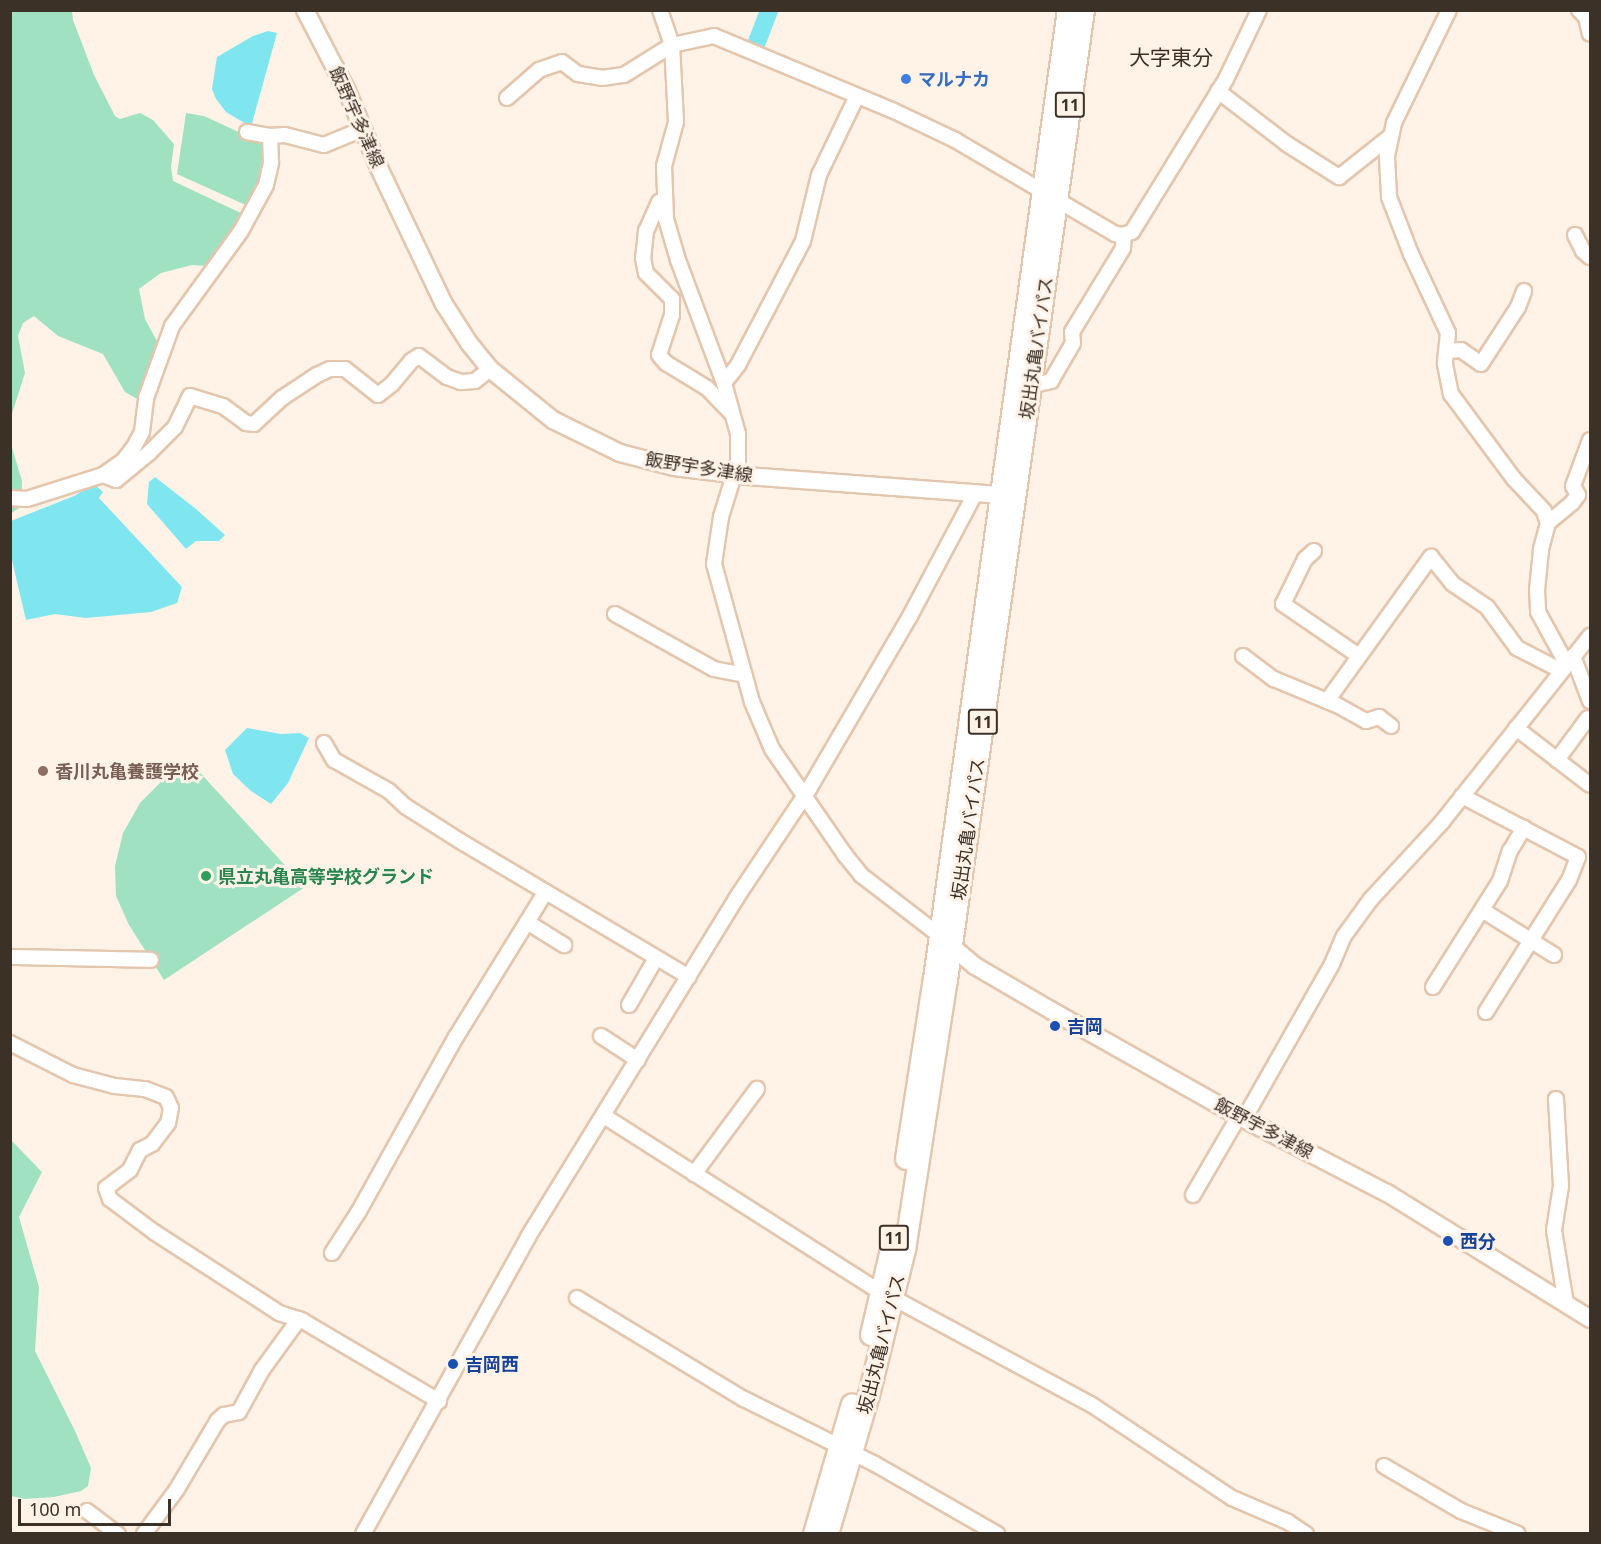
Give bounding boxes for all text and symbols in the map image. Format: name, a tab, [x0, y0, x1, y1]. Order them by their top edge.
district label: 大字東分	[1129, 44, 1213, 70]
street label: 飯野宇多津線	[325, 63, 389, 171]
place label: マルナカ	[918, 68, 990, 90]
marker: マルナカ	[899, 72, 913, 86]
road number: 11	[1054, 92, 1086, 118]
street label: 坂出丸亀バイパス	[1015, 275, 1057, 421]
street label: 飯野宇多津線	[644, 448, 754, 486]
road number: 11	[966, 709, 1000, 735]
street label: 坂出丸亀バイパス	[947, 756, 989, 902]
place label: 香川丸亀養護学校	[55, 760, 199, 782]
marker: 香川丸亀養護学校	[36, 764, 50, 778]
place label: 県立丸亀高等学校グランド	[218, 865, 434, 887]
marker: 県立丸亀高等学校グランド	[199, 869, 213, 883]
place label: 吉岡	[1067, 1015, 1103, 1037]
marker: 吉岡	[1048, 1019, 1062, 1033]
street label: 飯野宇多津線	[1211, 1093, 1317, 1163]
road number: 11	[878, 1225, 910, 1251]
place label: 西分	[1460, 1230, 1496, 1252]
marker: 西分	[1441, 1234, 1455, 1248]
street label: 坂出丸亀バイパス	[853, 1272, 909, 1416]
place label: 吉岡西	[465, 1353, 519, 1375]
marker: 吉岡西	[446, 1357, 460, 1371]
scale bar	[21, 1487, 174, 1525]
text: 100 m	[29, 1497, 81, 1521]

